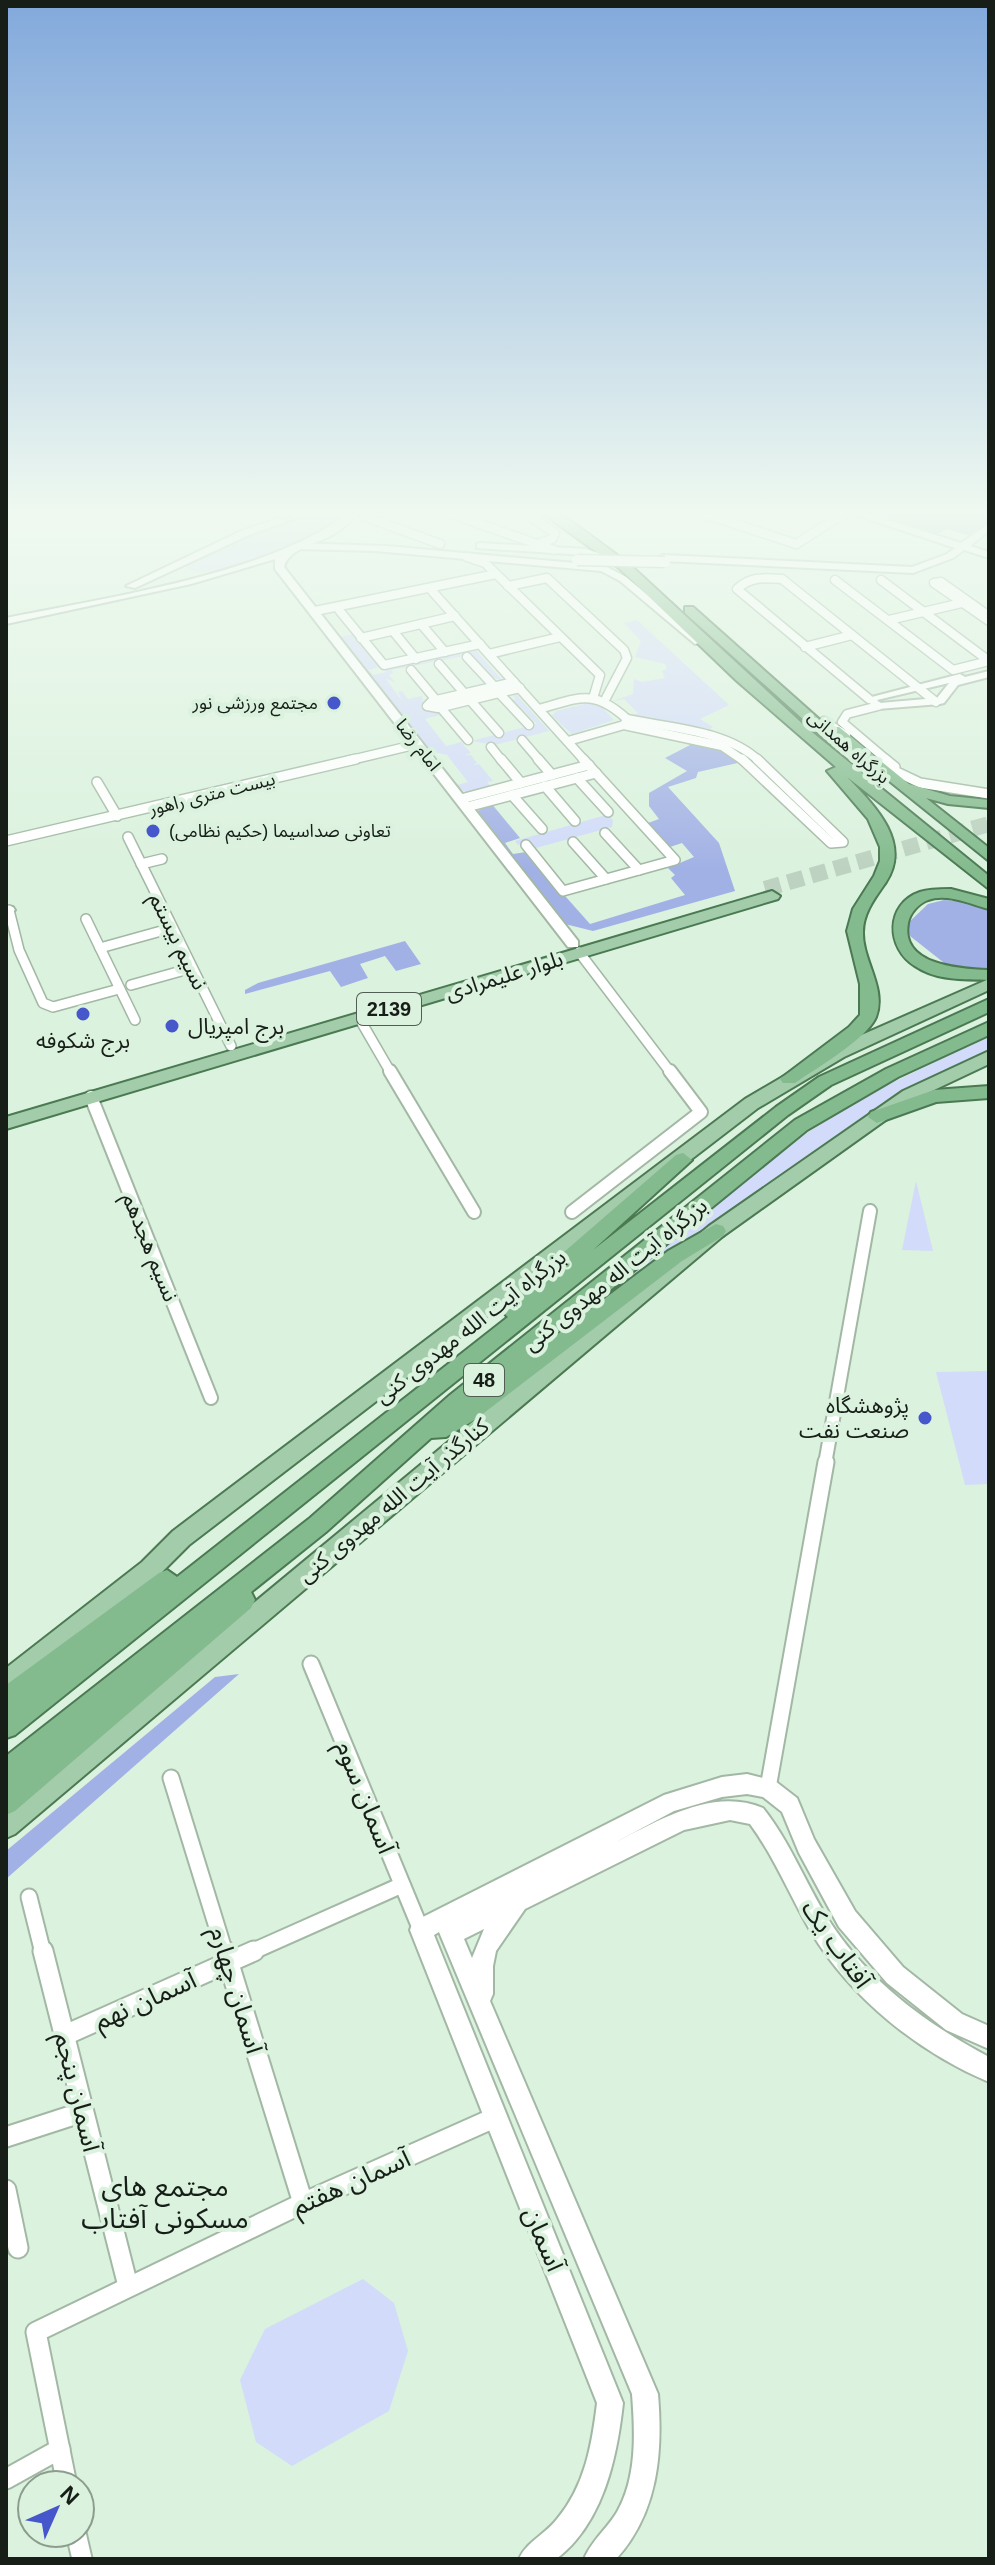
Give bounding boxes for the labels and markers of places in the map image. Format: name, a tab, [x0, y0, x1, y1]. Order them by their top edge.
place label: مجتمع ورزشی نور	[191, 693, 318, 717]
marker: مجتمع ورزشی نور	[325, 694, 343, 712]
place label: تعاونی صداسیما (حکیم نظامی)	[169, 821, 391, 844]
marker: تعاونی صداسیما (حکیم نظامی)	[144, 822, 162, 840]
marker: برج شکوفه	[74, 1005, 92, 1023]
place label: برج امپریال	[188, 1014, 284, 1043]
marker: برج امپریال	[163, 1017, 181, 1035]
place label: برج شکوفه	[36, 1028, 130, 1057]
place label: پژوهشگاه صنعت نفت	[799, 1393, 909, 1443]
marker: پژوهشگاه صنعت نفت	[916, 1409, 934, 1427]

